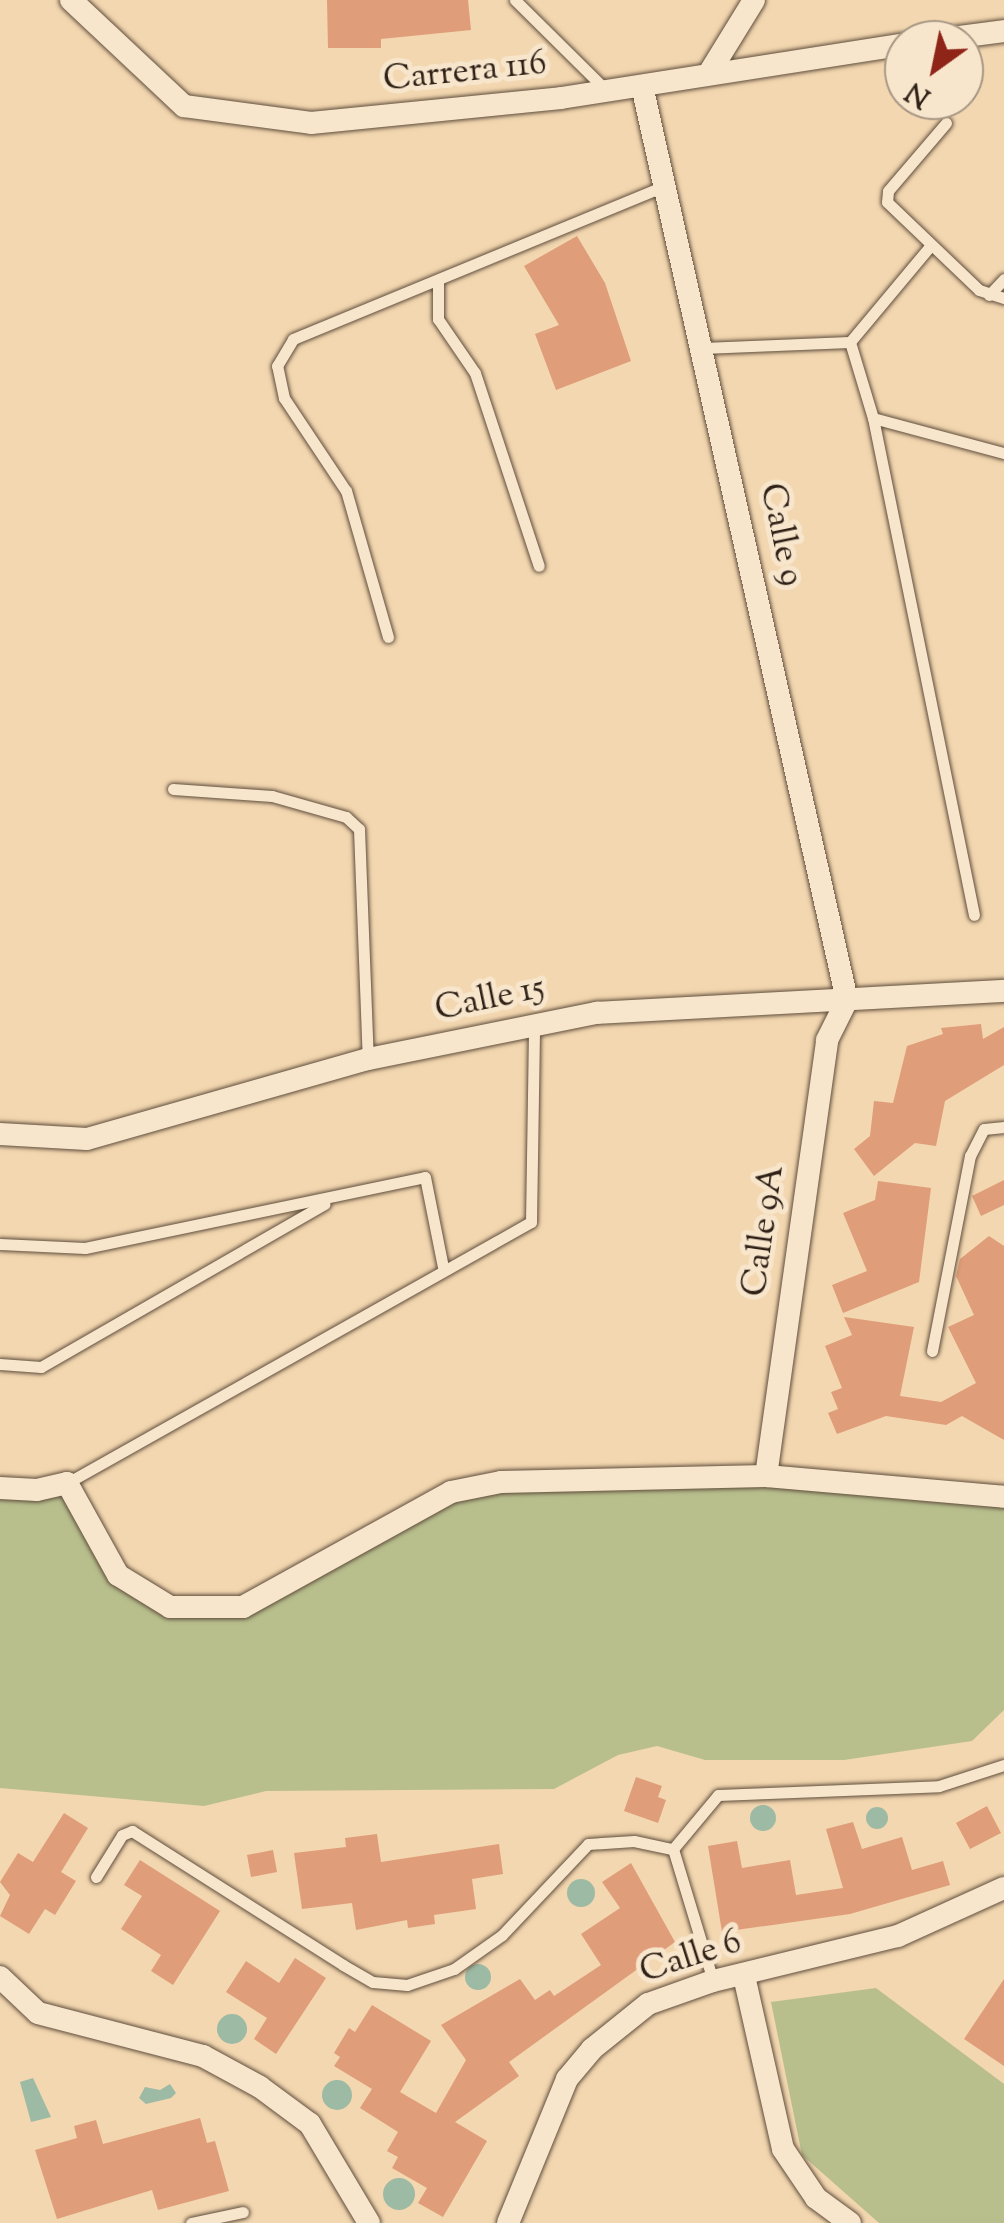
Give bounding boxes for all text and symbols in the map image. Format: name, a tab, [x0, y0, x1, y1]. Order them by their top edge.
north arrow	[884, 20, 984, 120]
street label: Carrera 116	[381, 44, 549, 102]
text: N	[898, 71, 939, 116]
street label: Calle 9	[749, 480, 811, 590]
street label: Calle 15	[432, 968, 548, 1032]
street label: Calle 9A	[735, 1163, 795, 1299]
street label: Calle 6	[635, 1922, 747, 1994]

